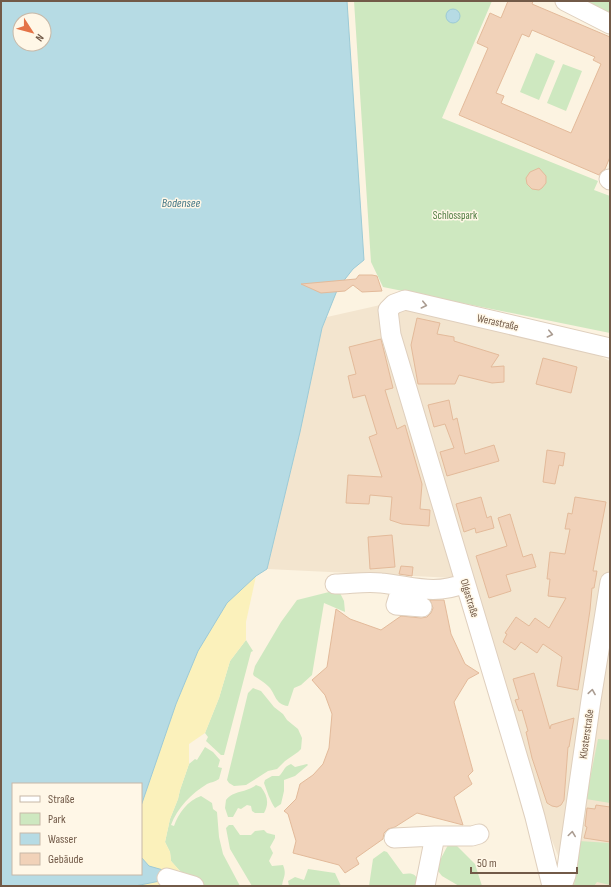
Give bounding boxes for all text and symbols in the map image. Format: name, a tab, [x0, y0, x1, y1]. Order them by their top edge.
north arrow	[12, 12, 52, 52]
text: N	[33, 31, 47, 44]
water label: Bodensee	[162, 196, 200, 211]
park label: Schlosspark	[433, 209, 478, 222]
one-way arrow	[420, 300, 427, 308]
street label: Werastraße	[476, 311, 520, 334]
one-way arrow	[547, 330, 553, 338]
street label: Olgastraße	[458, 577, 482, 619]
one-way arrow	[587, 688, 596, 695]
street label: Klosterstraße	[577, 709, 596, 760]
legend	[12, 783, 142, 875]
text: Straße	[48, 792, 75, 807]
text: Park	[48, 812, 66, 827]
one-way arrow	[567, 831, 576, 837]
text: Wasser	[48, 832, 77, 847]
scale bar	[471, 849, 577, 875]
text: Gebäude	[48, 852, 83, 867]
text: 50 m	[477, 856, 497, 871]

